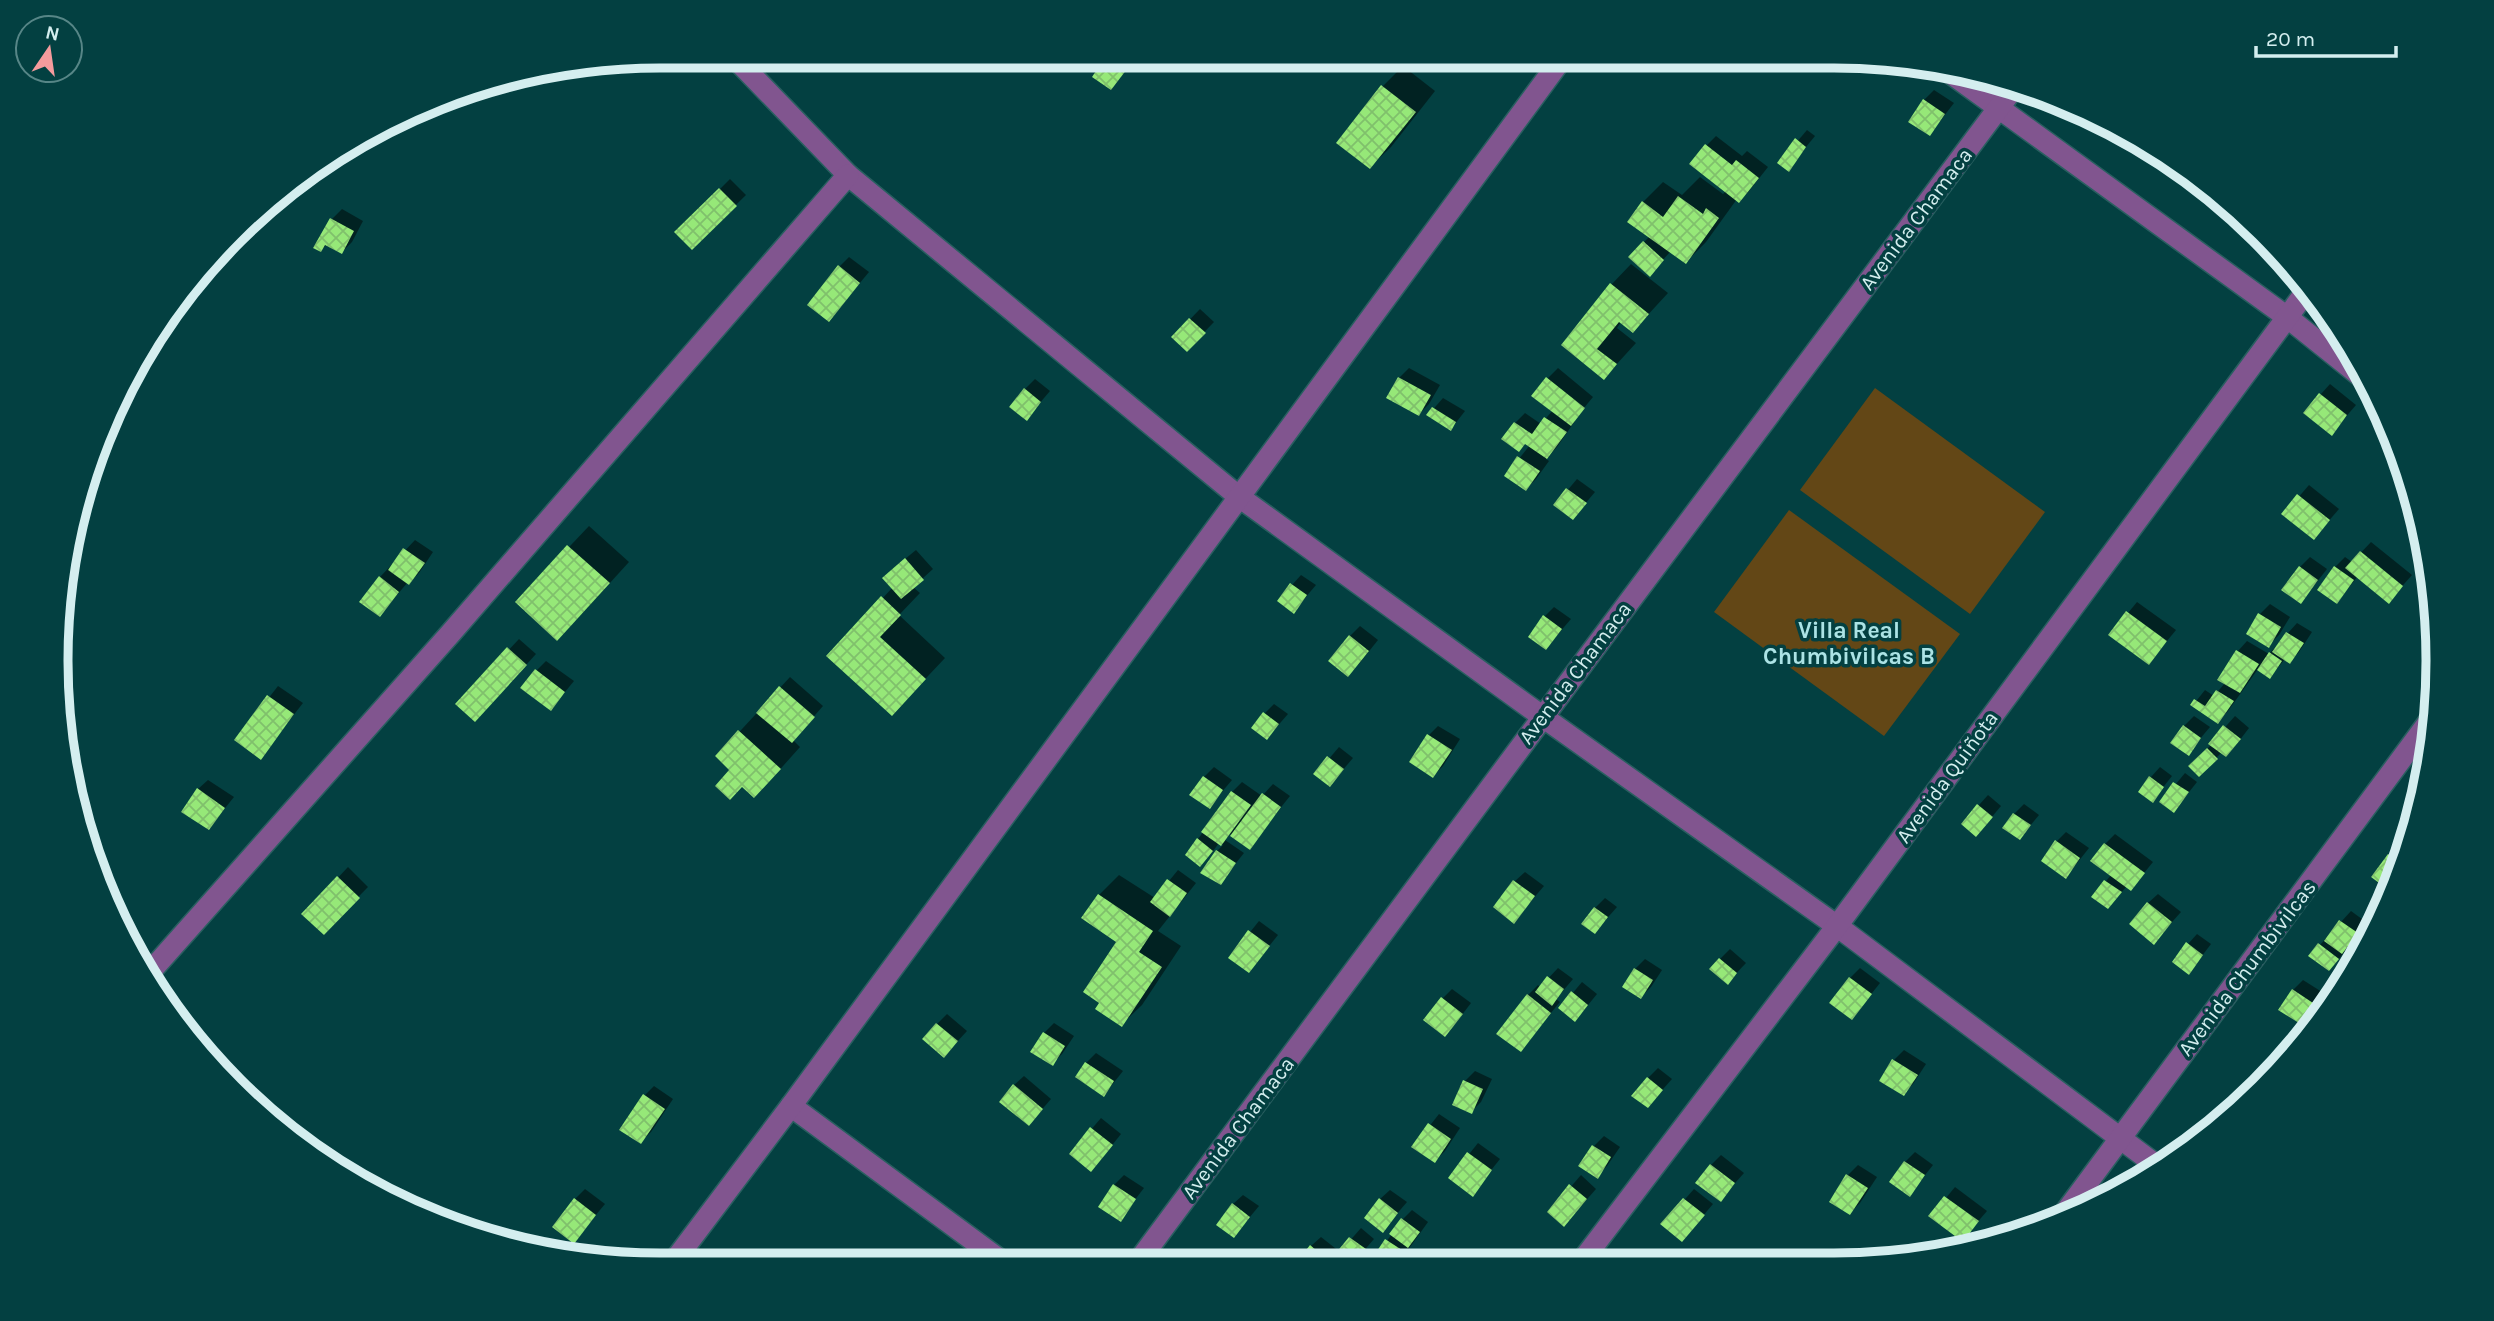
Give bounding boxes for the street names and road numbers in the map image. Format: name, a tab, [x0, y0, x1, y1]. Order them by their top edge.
street label: Avenida Chamaca	[1855, 143, 1977, 295]
street label: Avenida Chamaca	[1514, 597, 1636, 749]
street label: Avenida Quiñota	[1891, 706, 2003, 848]
street label: Avenida Chumbivilcas	[2173, 875, 2321, 1061]
street label: Avenida Chamaca	[1177, 1052, 1299, 1204]

